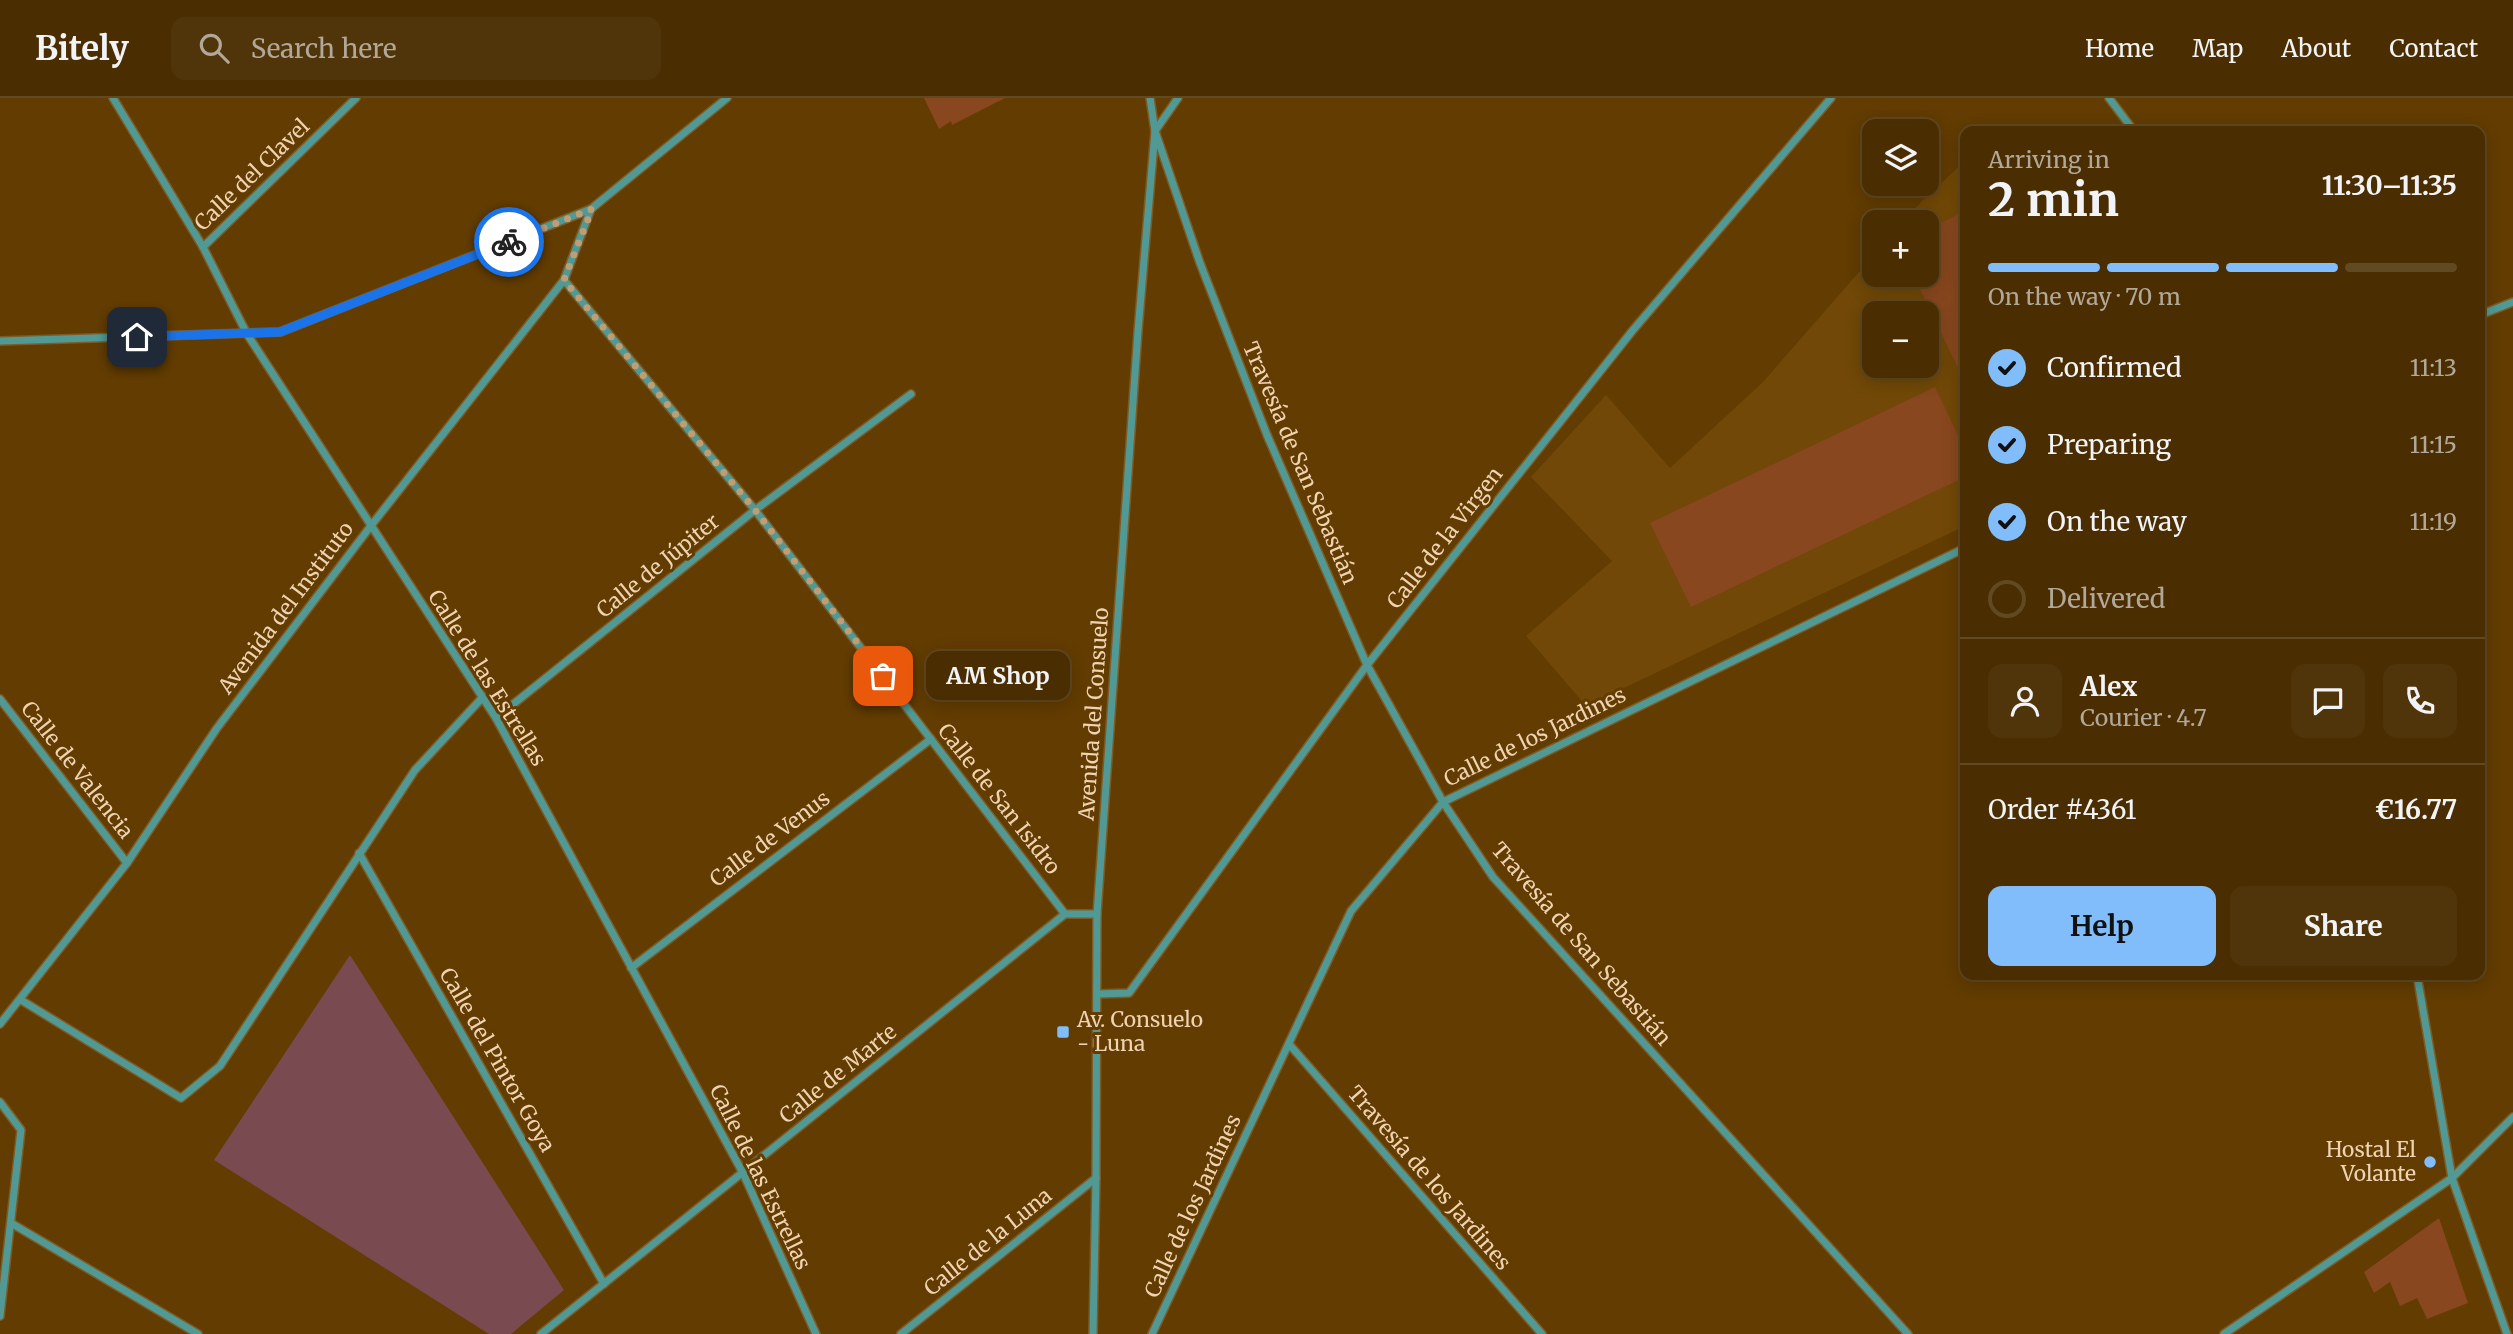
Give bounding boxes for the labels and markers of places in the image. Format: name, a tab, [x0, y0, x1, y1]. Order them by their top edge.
pin	[107, 307, 167, 367]
pin	[853, 646, 913, 706]
callout: AM Shop	[925, 652, 1068, 700]
place label: Av. Consuelo - Luna	[1076, 1006, 1203, 1057]
marker: Av. Consuelo - Luna	[1055, 1024, 1071, 1040]
place label: Hostal El Volante	[2326, 1136, 2416, 1187]
marker: Hostal El Volante	[2422, 1154, 2438, 1170]

